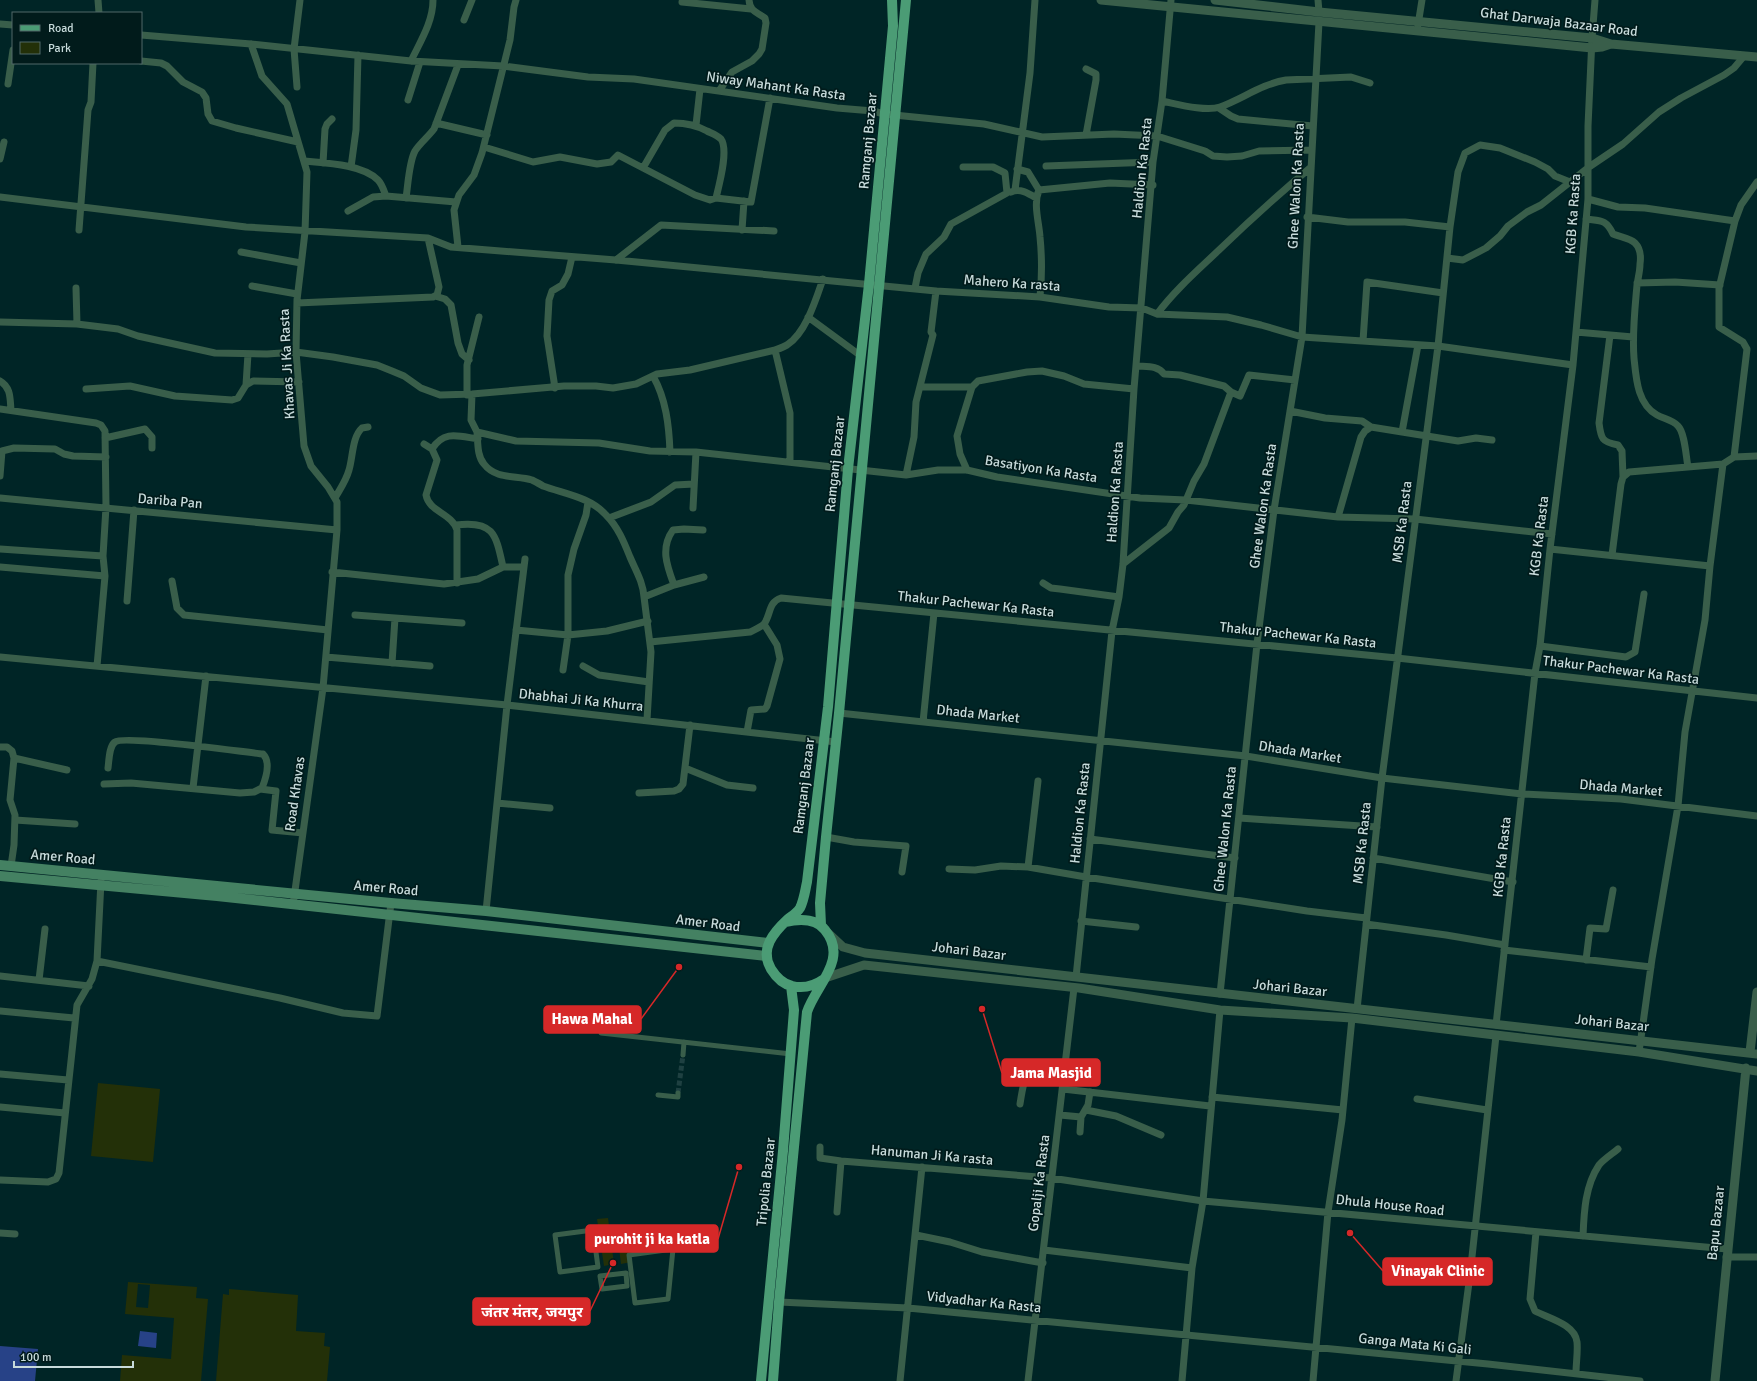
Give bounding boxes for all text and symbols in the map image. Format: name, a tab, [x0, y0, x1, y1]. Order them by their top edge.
street label: Ghat Darwaja Bazaar Road	[1479, 4, 1639, 40]
legend	[12, 12, 142, 64]
text: Road	[48, 21, 74, 36]
text: Park	[48, 41, 71, 56]
street label: Niway Mahant Ka Rasta	[705, 68, 847, 104]
street label: Ramganj Bazaar	[855, 91, 881, 190]
street label: Haldion Ka Rasta	[1128, 116, 1156, 220]
street label: Ghee Walon Ka Rasta	[1284, 123, 1308, 249]
street label: KGB Ka Rasta	[1562, 173, 1584, 255]
street label: Mahero Ka rasta	[963, 271, 1061, 295]
street label: Khavas Ji Ka Rasta	[276, 308, 298, 420]
street label: Ramganj Bazaar	[821, 414, 849, 513]
street label: Haldion Ka Rasta	[1103, 441, 1127, 543]
street label: Ghee Walon Ka Rasta	[1246, 442, 1280, 570]
street label: Basatiyon Ka Rasta	[984, 452, 1098, 486]
street label: MSB Ka Rasta	[1389, 480, 1415, 564]
street label: Dariba Pan	[137, 490, 203, 512]
street label: KGB Ka Rasta	[1526, 495, 1552, 577]
street label: Thakur Pachewar Ka Rasta	[897, 587, 1055, 621]
street label: Thakur Pachewar Ka Rasta	[1219, 618, 1377, 652]
street label: Thakur Pachewar Ka Rasta	[1542, 652, 1700, 688]
street label: Dhabhai Ji Ka Khurra	[518, 685, 644, 715]
street label: Dhada Market	[936, 701, 1021, 727]
street label: Ramganj Bazaar	[790, 736, 818, 835]
street label: Dhada Market	[1257, 737, 1343, 767]
street label: Road Khavas	[281, 755, 309, 833]
street label: Haldion Ka Rasta	[1066, 761, 1094, 865]
street label: Ghee Walon Ka Rasta	[1210, 765, 1240, 893]
street label: Dhada Market	[1579, 776, 1663, 800]
street label: MSB Ka Rasta	[1349, 801, 1375, 885]
street label: KGB Ka Rasta	[1489, 816, 1515, 898]
street label: Amer Road	[30, 846, 96, 868]
street label: Amer Road	[353, 877, 419, 899]
street label: Amer Road	[675, 911, 741, 935]
street label: Johari Bazar	[931, 938, 1008, 964]
street label: Johari Bazar	[1252, 976, 1329, 1000]
callout: Hawa Mahal	[544, 1006, 641, 1033]
text: Hawa Mahal	[552, 1010, 633, 1028]
street label: Johari Bazar	[1574, 1011, 1651, 1035]
callout: Jama Masjid	[1002, 1059, 1100, 1086]
text: Jama Masjid	[1010, 1064, 1092, 1082]
street label: Gopalji Ka Rasta	[1025, 1133, 1053, 1233]
street label: Tripolia Bazaar	[753, 1136, 779, 1227]
street label: Hanuman Ji Ka rasta	[870, 1141, 994, 1169]
street label: Bapu Bazaar	[1704, 1184, 1728, 1261]
street label: Dhula House Road	[1335, 1191, 1445, 1219]
callout: purohit ji ka katla	[586, 1225, 718, 1252]
text: purohit ji ka katla	[594, 1230, 710, 1248]
callout: Vinayak Clinic	[1383, 1258, 1492, 1285]
text: Vinayak Clinic	[1391, 1262, 1485, 1280]
street label: Vidyadhar Ka Rasta	[926, 1288, 1042, 1316]
callout: जंतर मंतर, जयपुर	[473, 1298, 590, 1325]
text: जंतर मंतर, जयपुर	[481, 1303, 583, 1322]
street label: Ganga Mata Ki Gali	[1358, 1330, 1472, 1358]
scale bar	[14, 1343, 133, 1369]
text: 100 m	[20, 1350, 52, 1365]

